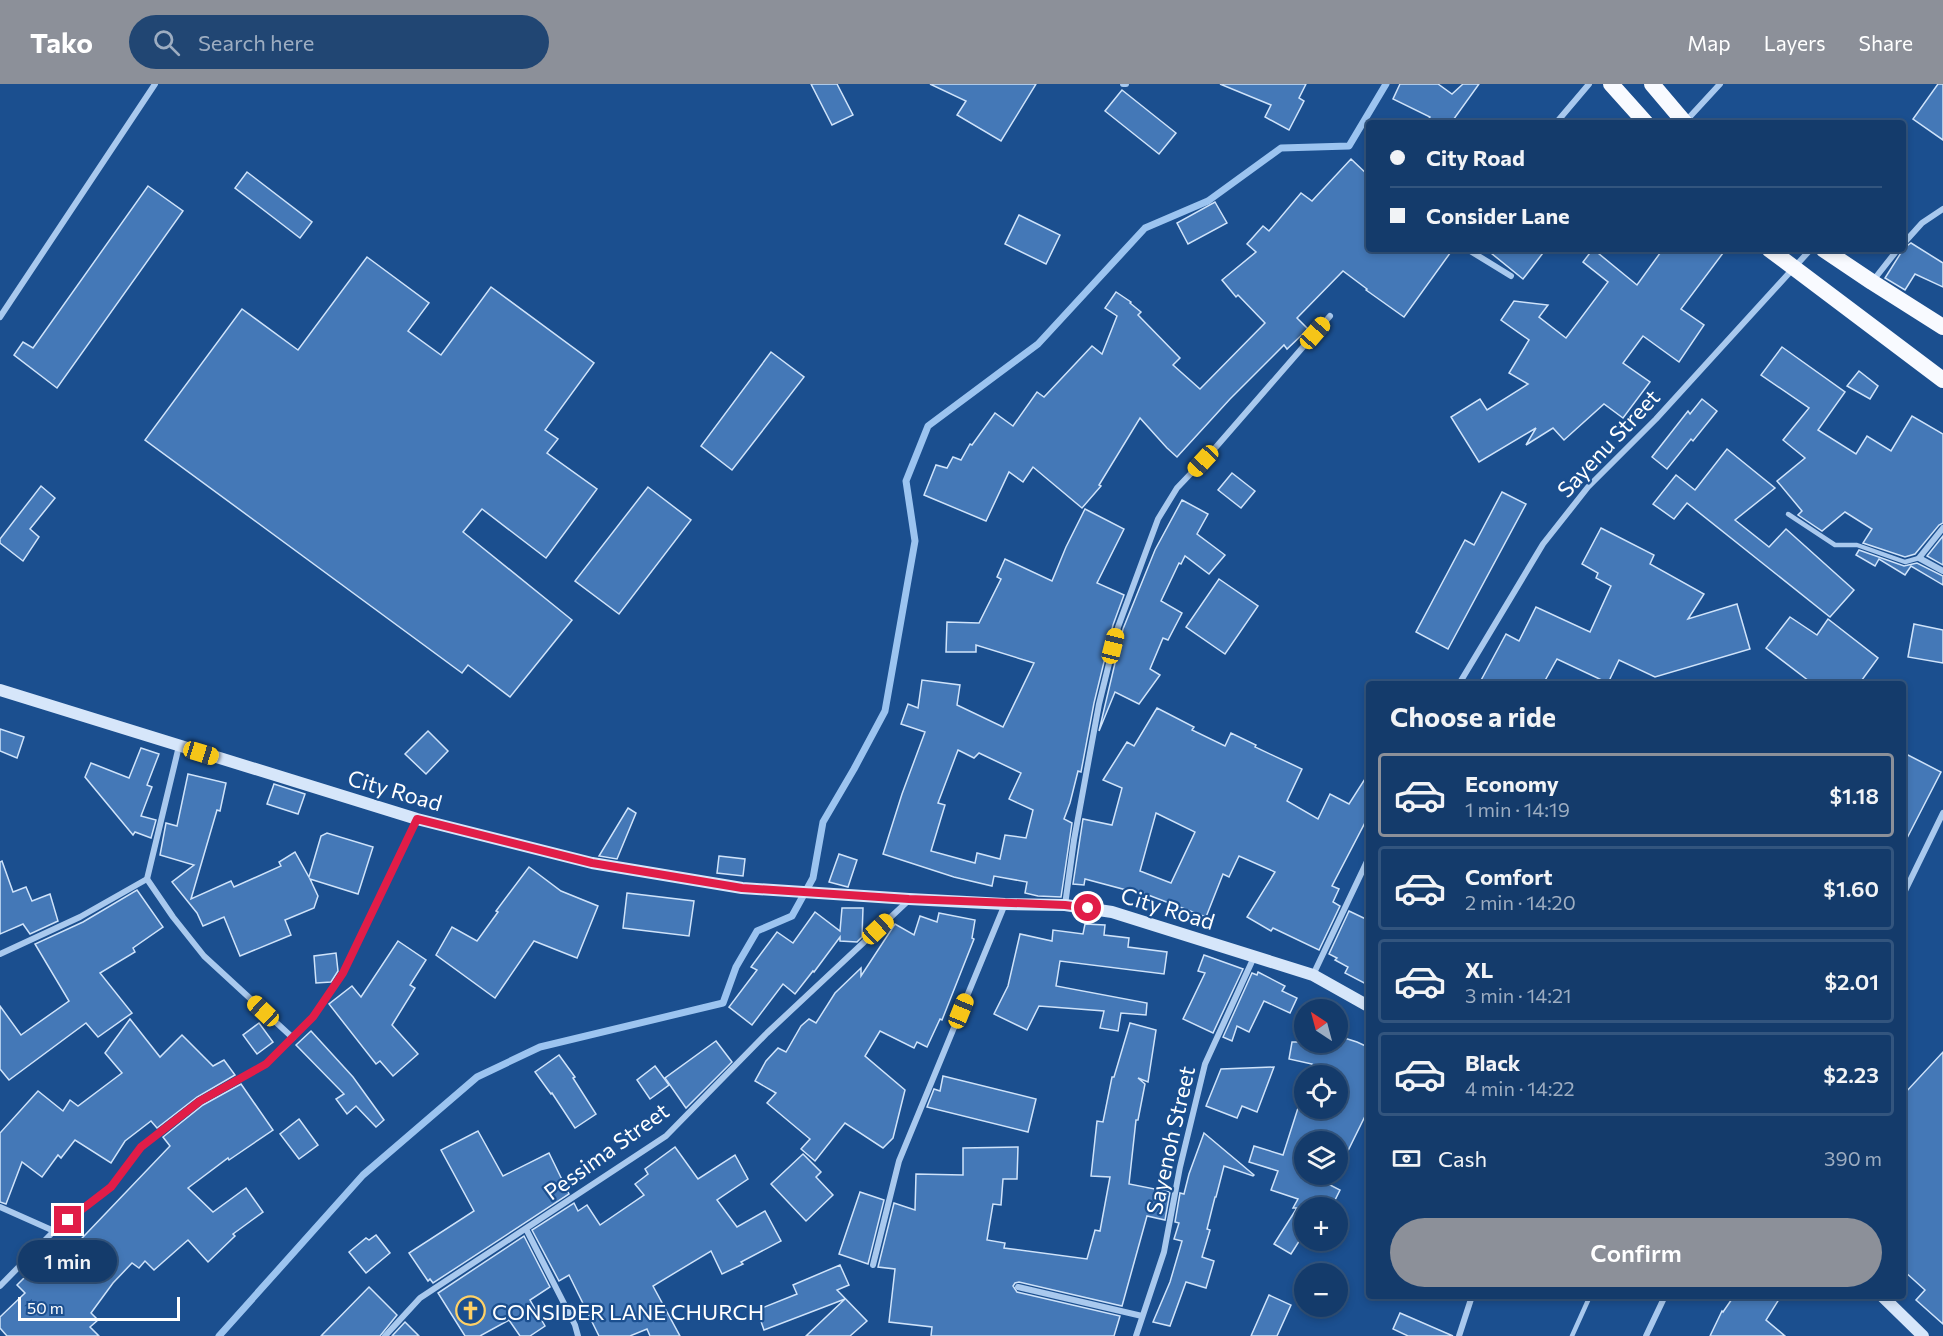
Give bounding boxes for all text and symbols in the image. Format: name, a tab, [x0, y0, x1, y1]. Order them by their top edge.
search box	[129, 15, 549, 69]
text: Tako	[30, 25, 93, 59]
icon: search	[150, 26, 183, 59]
text: Search here	[198, 29, 314, 56]
text: Map	[1687, 30, 1731, 55]
text: Layers	[1764, 30, 1826, 55]
text: Share	[1859, 30, 1913, 55]
text: City Road	[1426, 144, 1525, 171]
text: Consider Lane	[1426, 202, 1570, 229]
car	[1296, 314, 1334, 352]
street label: Sayenu Street	[1551, 383, 1665, 503]
car	[1184, 442, 1222, 480]
car	[1100, 626, 1126, 666]
text: Choose a ride	[1390, 700, 1556, 733]
car	[181, 739, 221, 767]
street label: City Road	[345, 764, 445, 816]
icon: car	[1393, 768, 1447, 822]
text: Economy	[1465, 770, 1559, 797]
text: $1.18	[1829, 782, 1879, 809]
text: 1 min · 14:19	[1465, 797, 1570, 821]
icon: car	[1393, 861, 1447, 915]
text: Comfort	[1465, 863, 1553, 890]
text: $1.60	[1823, 875, 1879, 902]
street label: City Road	[1118, 881, 1218, 935]
text: 2 min · 14:20	[1465, 890, 1576, 914]
route start	[1074, 894, 1101, 921]
car	[859, 910, 897, 948]
icon: car	[1393, 954, 1447, 1008]
text: XL	[1465, 956, 1493, 983]
text: $2.01	[1824, 968, 1879, 995]
text: 3 min · 14:21	[1465, 983, 1572, 1007]
car	[946, 991, 976, 1031]
car	[244, 992, 282, 1030]
north arrow	[1294, 999, 1348, 1053]
map controls	[1294, 999, 1348, 1317]
icon: car	[1393, 1047, 1447, 1101]
text: Black	[1465, 1049, 1520, 1076]
text: $2.23	[1823, 1061, 1879, 1088]
street label: Sayenoh Street	[1140, 1063, 1200, 1217]
button: locate	[1294, 1065, 1348, 1119]
text: 4 min · 14:22	[1465, 1076, 1575, 1100]
street label: Pessima Street	[538, 1097, 674, 1205]
button: layers	[1294, 1131, 1348, 1185]
icon: cash	[1390, 1142, 1423, 1175]
text: Cash	[1438, 1145, 1487, 1172]
text: 390 m	[1824, 1146, 1882, 1170]
button: +	[1294, 1197, 1348, 1251]
route end	[54, 1206, 81, 1233]
button: Confirm	[1390, 1218, 1882, 1287]
callout: 1 min	[19, 1241, 118, 1283]
text: 1 min	[44, 1249, 91, 1273]
button: −	[1294, 1263, 1348, 1317]
scale bar	[18, 1294, 180, 1322]
church icon: CONSIDER LANE CHURCH	[455, 1295, 487, 1327]
text: 50 m	[27, 1298, 64, 1317]
place label: CONSIDER LANE CHURCH	[492, 1298, 764, 1325]

